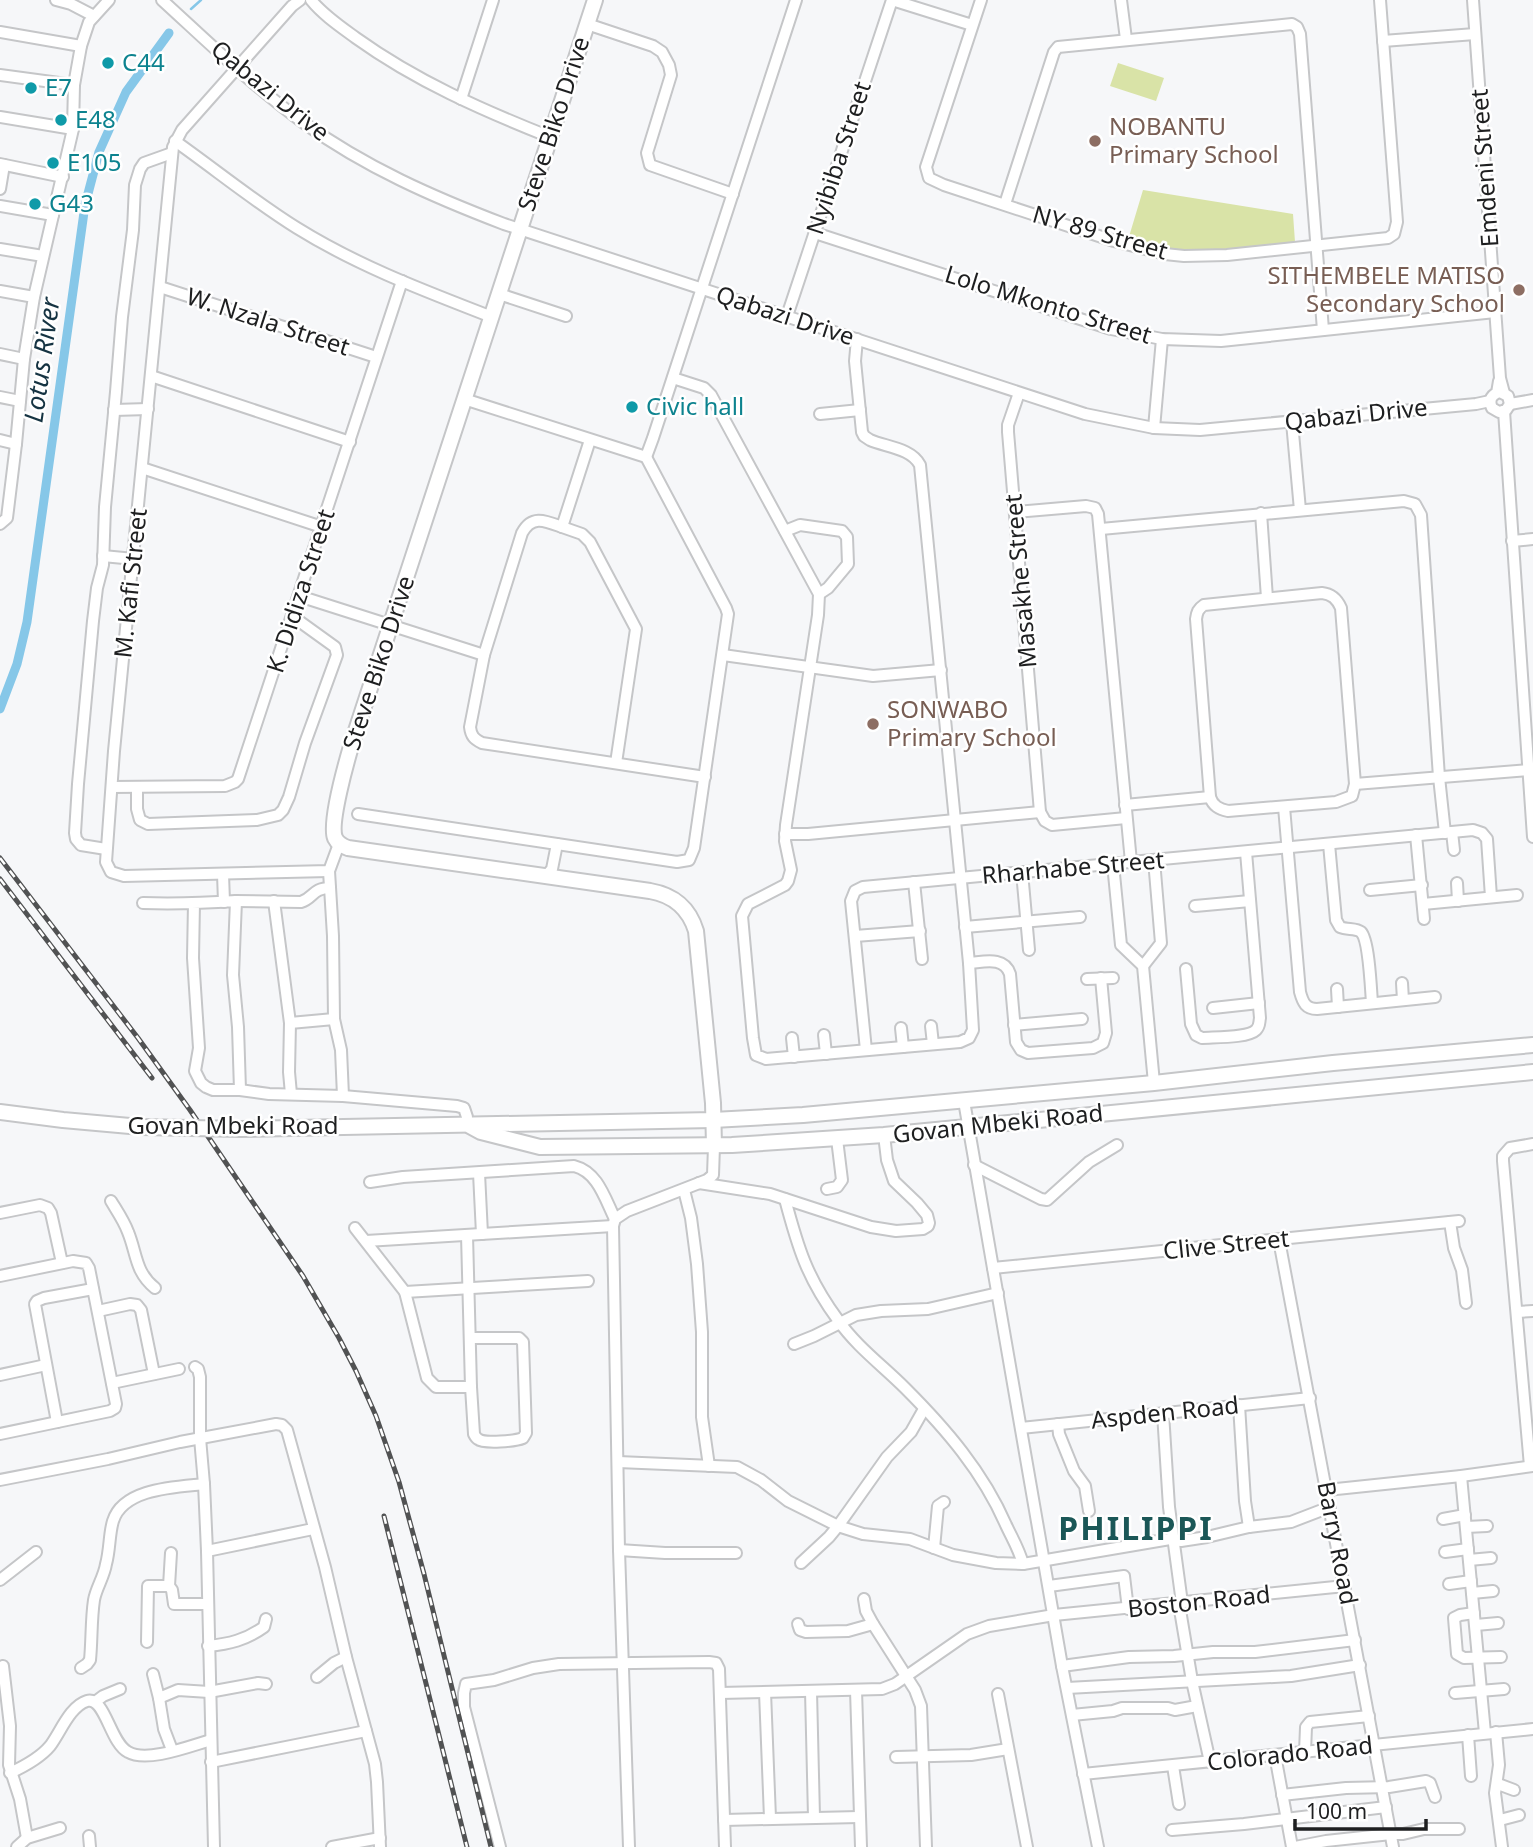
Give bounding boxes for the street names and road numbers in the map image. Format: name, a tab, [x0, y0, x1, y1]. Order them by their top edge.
street label: Qabazi Drive	[205, 32, 337, 148]
street label: Steve Biko Drive	[509, 32, 596, 215]
street label: Nyibiba Street	[797, 76, 878, 238]
street label: Emdeni Street	[1461, 88, 1505, 248]
street label: NY 89 Street	[1029, 197, 1172, 267]
street label: Lolo Mkonto Street	[941, 256, 1156, 351]
street label: Qabazi Drive	[712, 277, 859, 352]
street label: W. Nzala Street	[183, 279, 355, 363]
street label: Qabazi Drive	[1283, 390, 1429, 437]
street label: Masakhe Street	[995, 492, 1044, 670]
street label: K. Didiza Street	[258, 504, 342, 677]
street label: M. Kafi Street	[105, 506, 154, 659]
street label: Steve Biko Drive	[334, 571, 421, 754]
street label: Rharhabe Street	[980, 842, 1166, 891]
street label: Govan Mbeki Road	[891, 1095, 1105, 1150]
street label: Govan Mbeki Road	[127, 1108, 339, 1141]
street label: Clive Street	[1161, 1220, 1291, 1267]
street label: Aspden Road	[1089, 1387, 1240, 1436]
street label: Barry Road	[1310, 1478, 1367, 1607]
street label: Boston Road	[1126, 1577, 1272, 1624]
street label: Colorado Road	[1205, 1727, 1374, 1778]

